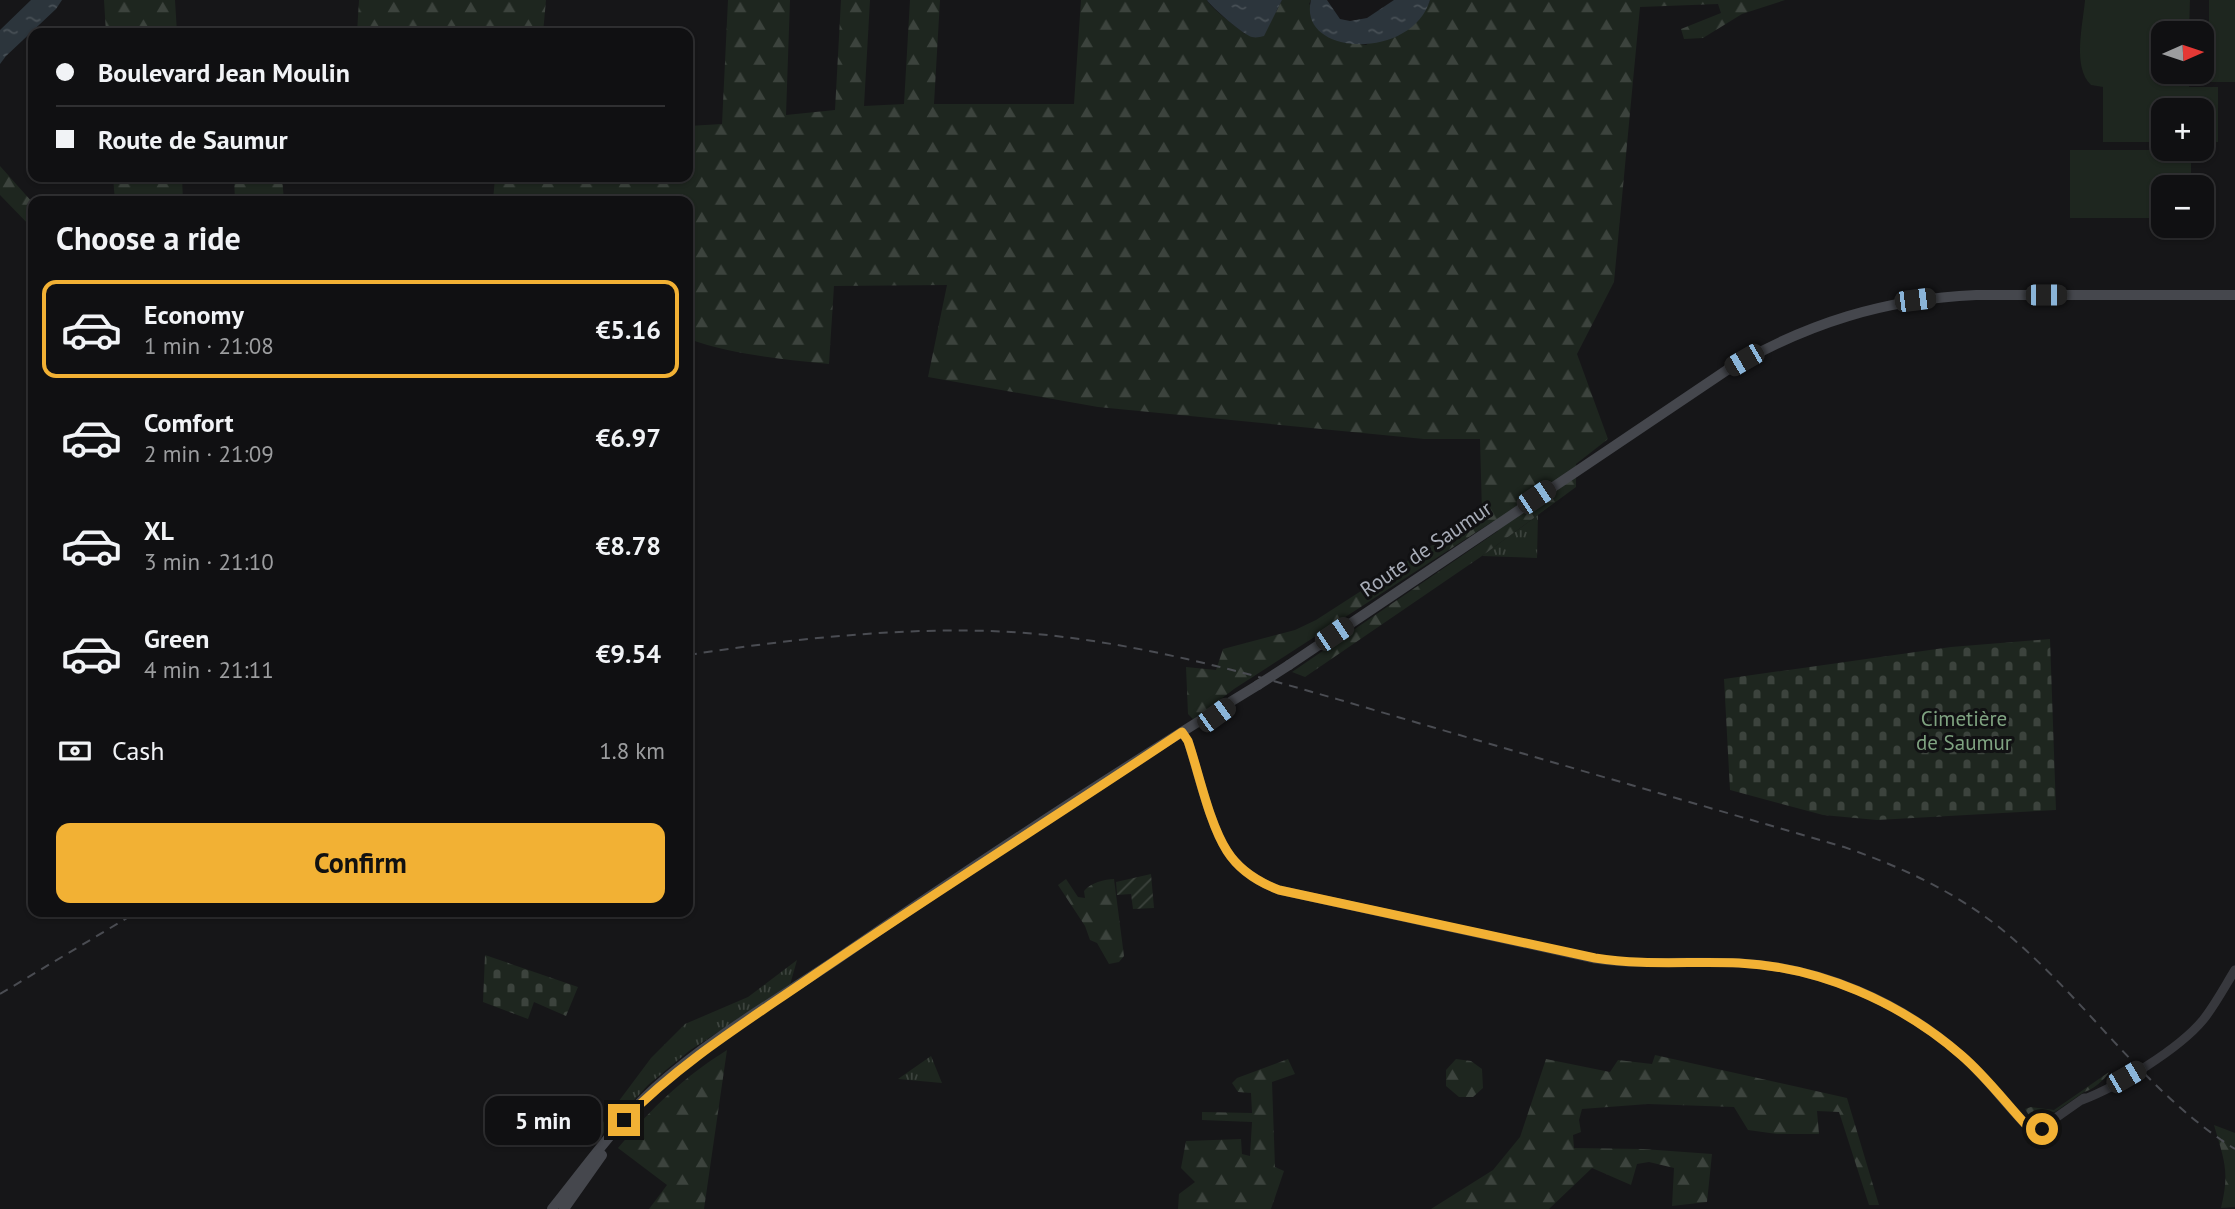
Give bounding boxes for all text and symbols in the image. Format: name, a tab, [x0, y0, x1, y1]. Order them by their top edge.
north arrow	[2151, 21, 2214, 84]
map controls	[2151, 21, 2214, 238]
text: Boulevard Jean Moulin	[98, 56, 350, 89]
button: +	[2151, 98, 2214, 161]
text: Route de Saumur	[98, 123, 288, 156]
button: −	[2151, 175, 2214, 238]
text: Choose a ride	[56, 217, 241, 259]
car	[2026, 285, 2068, 306]
car	[1893, 287, 1938, 313]
icon: car	[60, 298, 123, 361]
text: Economy	[144, 298, 244, 331]
text: €5.16	[596, 313, 661, 346]
text: 1 min · 21:08	[144, 331, 274, 360]
car	[1721, 340, 1768, 380]
icon: car	[60, 406, 123, 469]
text: Comfort	[144, 406, 234, 439]
text: €6.97	[596, 421, 661, 454]
text: 2 min · 21:09	[144, 439, 274, 468]
car	[1513, 477, 1560, 517]
street label: Route de Saumur	[1355, 495, 1497, 603]
icon: car	[60, 514, 123, 577]
text: XL	[144, 514, 174, 547]
text: €8.78	[596, 529, 661, 562]
text: 3 min · 21:10	[144, 547, 274, 576]
car	[1311, 614, 1358, 654]
icon: car	[60, 622, 123, 685]
text: Green	[144, 622, 209, 655]
text: €9.54	[596, 637, 661, 670]
text: 4 min · 21:11	[144, 655, 274, 684]
car	[1193, 694, 1240, 736]
park label: Cimetière de Saumur	[1916, 705, 2012, 756]
icon: cash	[56, 732, 94, 770]
text: Cash	[112, 734, 164, 767]
text: 1.8 km	[599, 736, 665, 765]
button: Confirm	[56, 823, 665, 903]
car	[2103, 1057, 2150, 1097]
callout: 5 min	[484, 1096, 600, 1144]
route end	[608, 1104, 640, 1136]
text: 5 min	[515, 1106, 571, 1135]
route start	[2026, 1113, 2058, 1145]

